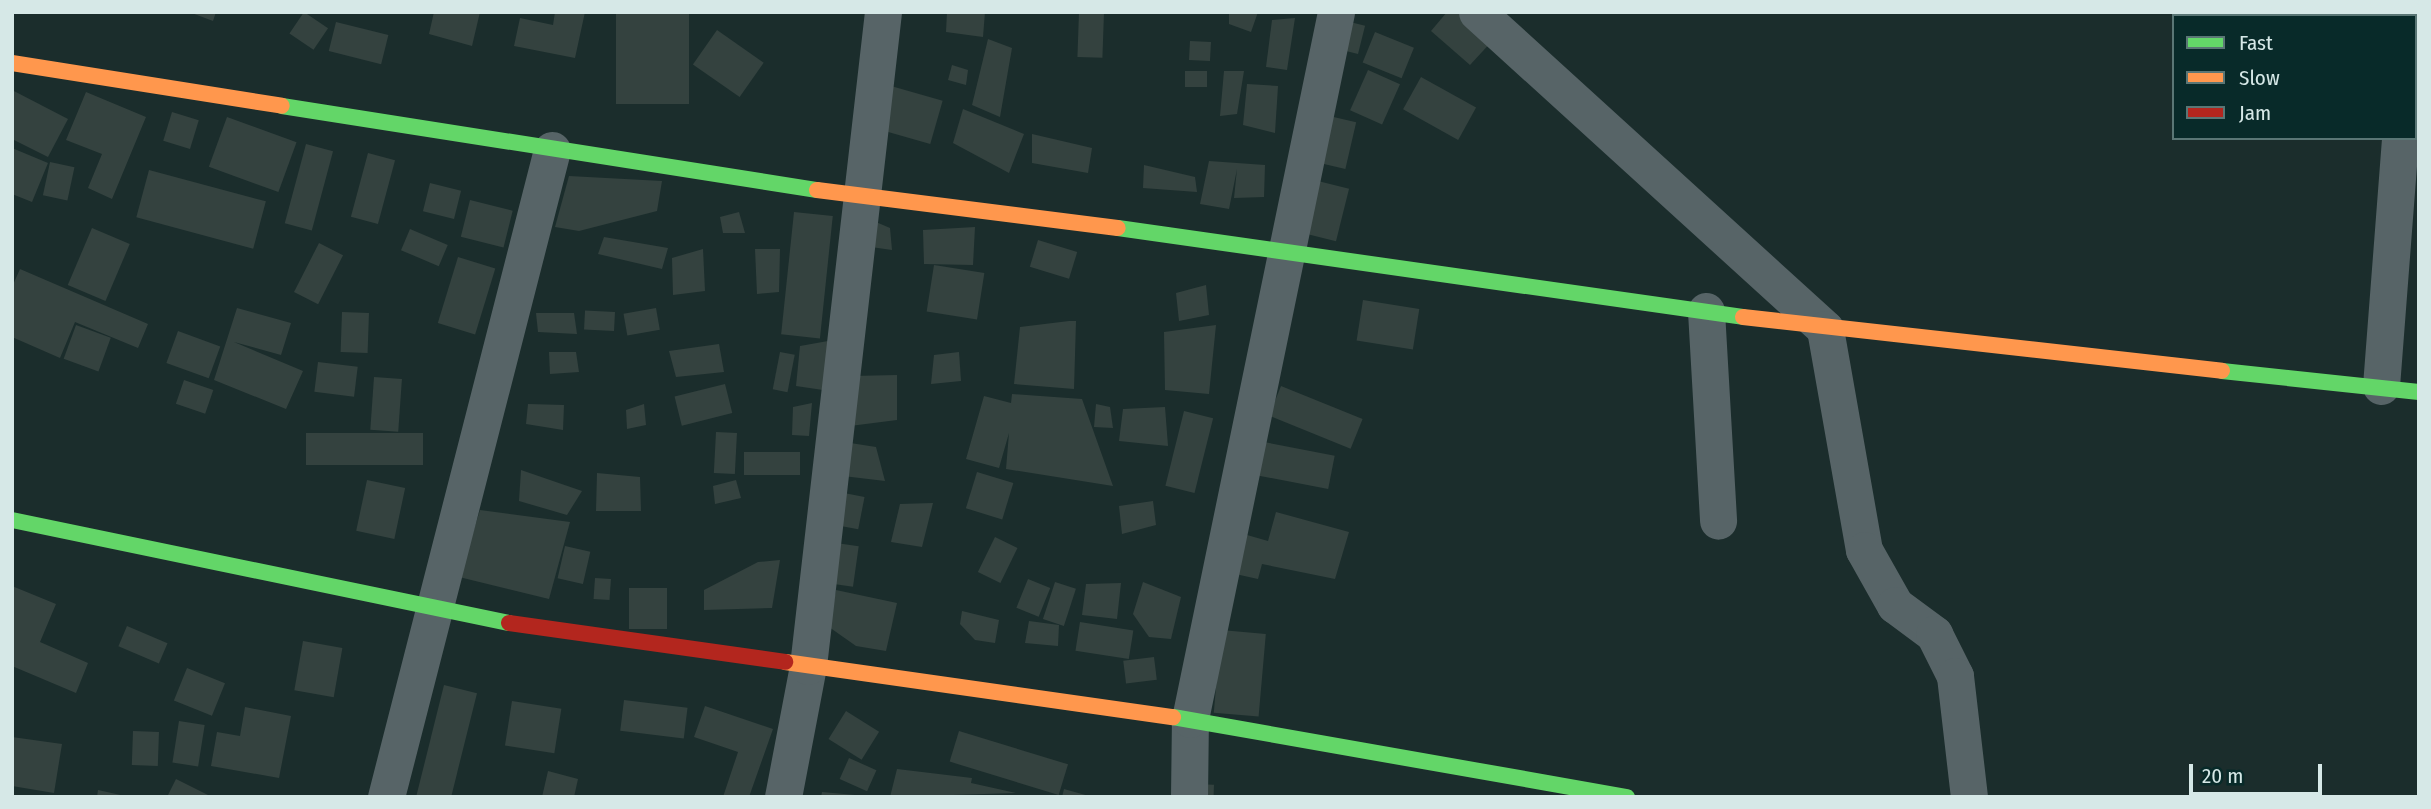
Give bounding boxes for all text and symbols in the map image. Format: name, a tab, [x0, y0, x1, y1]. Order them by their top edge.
legend	[2172, 14, 2417, 140]
text: Fast	[2239, 30, 2273, 56]
text: Slow	[2239, 65, 2280, 91]
text: Jam	[2239, 100, 2271, 126]
scale bar	[2193, 750, 2326, 794]
text: 20 m	[2202, 763, 2243, 789]

